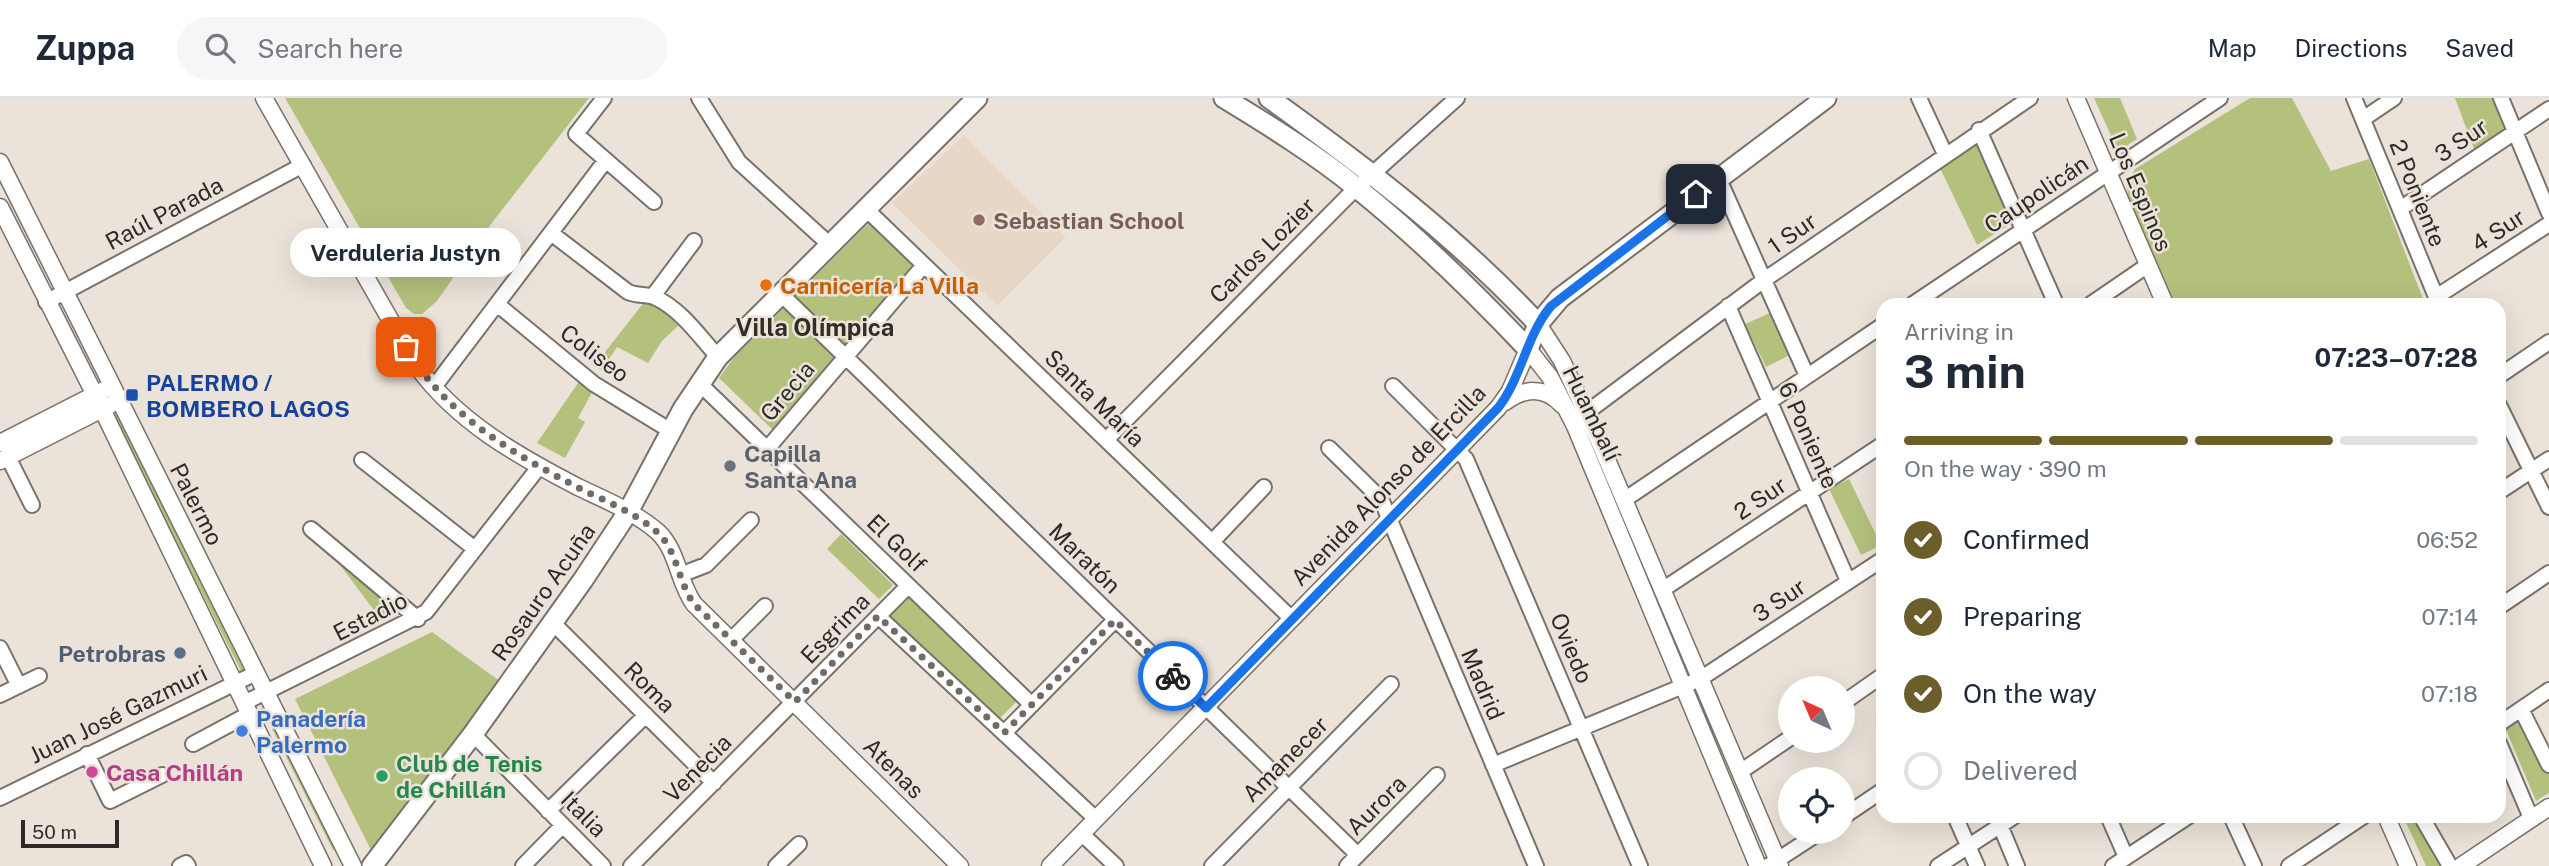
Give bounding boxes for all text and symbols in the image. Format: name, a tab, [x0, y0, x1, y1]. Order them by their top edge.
search box	[177, 17, 667, 80]
text: Zuppa	[35, 29, 135, 67]
icon: search	[201, 29, 239, 67]
text: Search here	[257, 33, 403, 64]
text: Map	[2208, 34, 2257, 62]
text: Directions	[2295, 34, 2407, 62]
text: Saved	[2445, 34, 2514, 62]
street label: 3 Sur	[2429, 113, 2493, 167]
street label: Los Espinos	[2104, 129, 2178, 255]
street label: 2 Poniente	[2384, 135, 2452, 251]
street label: Caupolicán	[1979, 149, 2093, 239]
pin	[1666, 164, 1726, 224]
street label: Raúl Parada	[101, 171, 227, 255]
icon: home	[1677, 175, 1715, 213]
street label: Carlos Lozier	[1204, 192, 1320, 308]
street label: 4 Sur	[2466, 203, 2530, 257]
place label: Sebastian School	[993, 207, 1185, 234]
street label: 1 Sur	[1763, 207, 1821, 259]
marker: Sebastian School	[971, 212, 987, 228]
callout: Verduleria Justyn	[290, 228, 522, 277]
text: Verduleria Justyn	[310, 239, 501, 266]
place label: Carnicería La Villa	[780, 272, 979, 299]
marker: Carnicería La Villa	[758, 277, 774, 293]
district label: Villa Olímpica	[736, 313, 894, 341]
pin	[376, 317, 436, 377]
street label: Coliseo	[555, 318, 635, 388]
text: Arriving in	[1904, 318, 2014, 345]
icon: bag	[387, 328, 425, 366]
text: 07:23–07:28	[2315, 342, 2478, 373]
street label: Santa María	[1039, 344, 1151, 452]
text: 3 min	[1904, 344, 2026, 398]
street label: Grecia	[754, 356, 820, 426]
street label: Huambalí	[1557, 361, 1627, 465]
place label: PALERMO / BOMBERO LAGOS	[146, 369, 350, 422]
street label: 6 Poniente	[1774, 378, 1844, 492]
street label: Avenida Alonso de Ercilla	[1285, 379, 1491, 591]
marker: PALERMO / BOMBERO LAGOS	[124, 387, 140, 403]
place label: Capilla Santa Ana	[744, 440, 857, 493]
text: On the way · 390 m	[1904, 455, 2107, 482]
street label: Palermo	[165, 458, 229, 550]
marker: Capilla Santa Ana	[722, 458, 738, 474]
street label: 2 Sur	[1729, 471, 1791, 525]
street label: El Golf	[862, 508, 932, 578]
street label: Maratón	[1044, 517, 1126, 599]
street label: Rosauro Acuña	[486, 518, 600, 666]
icon: check	[1904, 521, 1942, 559]
text: Confirmed	[1963, 524, 2090, 555]
text: 06:52	[2416, 526, 2478, 553]
street label: 3 Sur	[1747, 573, 1811, 627]
street label: Estadio	[328, 586, 412, 646]
street label: Esgrima	[795, 587, 875, 669]
icon: check	[1904, 598, 1942, 636]
text: Preparing	[1963, 601, 2082, 632]
text: 07:14	[2422, 603, 2478, 630]
street label: Oviedo	[1545, 609, 1599, 687]
place label: Petrobras	[58, 640, 166, 667]
courier	[1138, 641, 1208, 711]
street label: Madrid	[1456, 644, 1510, 724]
marker: Petrobras	[172, 645, 188, 661]
street label: Roma	[619, 656, 681, 718]
icon: bike	[1154, 657, 1192, 695]
street label: Juan José Gazmuri	[25, 659, 211, 769]
icon: check	[1904, 675, 1942, 713]
north arrow	[1778, 676, 1855, 752]
map controls	[1778, 676, 1855, 844]
text: On the way	[1963, 678, 2097, 709]
text: 07:18	[2421, 680, 2478, 707]
place label: Panadería Palermo	[256, 705, 366, 758]
street label: Amanecer	[1237, 711, 1333, 807]
marker: Panadería Palermo	[234, 723, 250, 739]
street label: Venecia	[658, 729, 736, 807]
street label: Atenas	[858, 732, 930, 804]
place label: Club de Tenis de Chillán	[396, 750, 543, 803]
text: Delivered	[1963, 755, 2078, 786]
place label: Casa Chillán	[106, 759, 243, 786]
marker: Casa Chillán	[84, 764, 100, 780]
button: locate	[1778, 767, 1855, 844]
marker: Club de Tenis de Chillán	[374, 768, 390, 784]
street label: Aurora	[1341, 770, 1411, 840]
street label: Italia	[556, 786, 612, 842]
scale bar	[21, 817, 119, 849]
text: 50 m	[32, 821, 77, 843]

